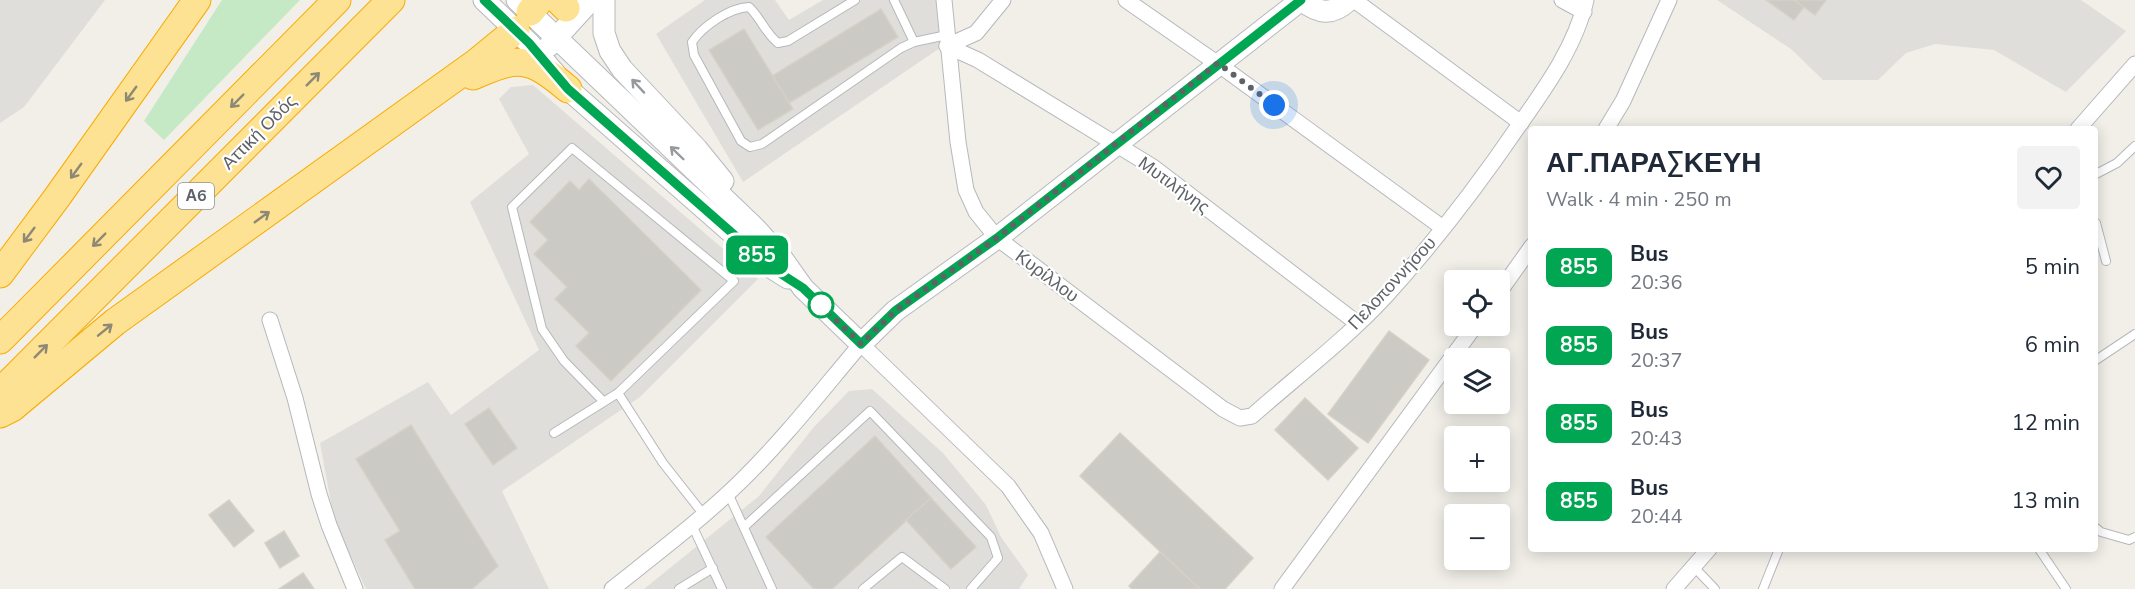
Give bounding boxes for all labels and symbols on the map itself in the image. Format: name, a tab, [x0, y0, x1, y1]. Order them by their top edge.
one-way arrow	[305, 71, 320, 86]
one-way arrow	[630, 79, 645, 94]
one-way arrow	[125, 86, 137, 102]
street label: Αττική Οδός	[216, 89, 302, 175]
your location	[1259, 90, 1289, 120]
one-way arrow	[229, 94, 244, 109]
one-way arrow	[670, 146, 685, 160]
street label: Μυτιλήνης	[1134, 151, 1215, 219]
one-way arrow	[70, 163, 82, 179]
road number: Α6	[178, 183, 214, 209]
one-way arrow	[254, 210, 270, 223]
one-way arrow	[23, 227, 35, 243]
street label: Πελοποννήσου	[1343, 231, 1441, 335]
one-way arrow	[92, 232, 107, 247]
line badge: 855	[722, 236, 792, 274]
street label: Κυρίλλου	[1010, 244, 1084, 308]
unlabelled marker	[808, 292, 834, 318]
one-way arrow	[97, 323, 113, 336]
one-way arrow	[34, 343, 49, 358]

